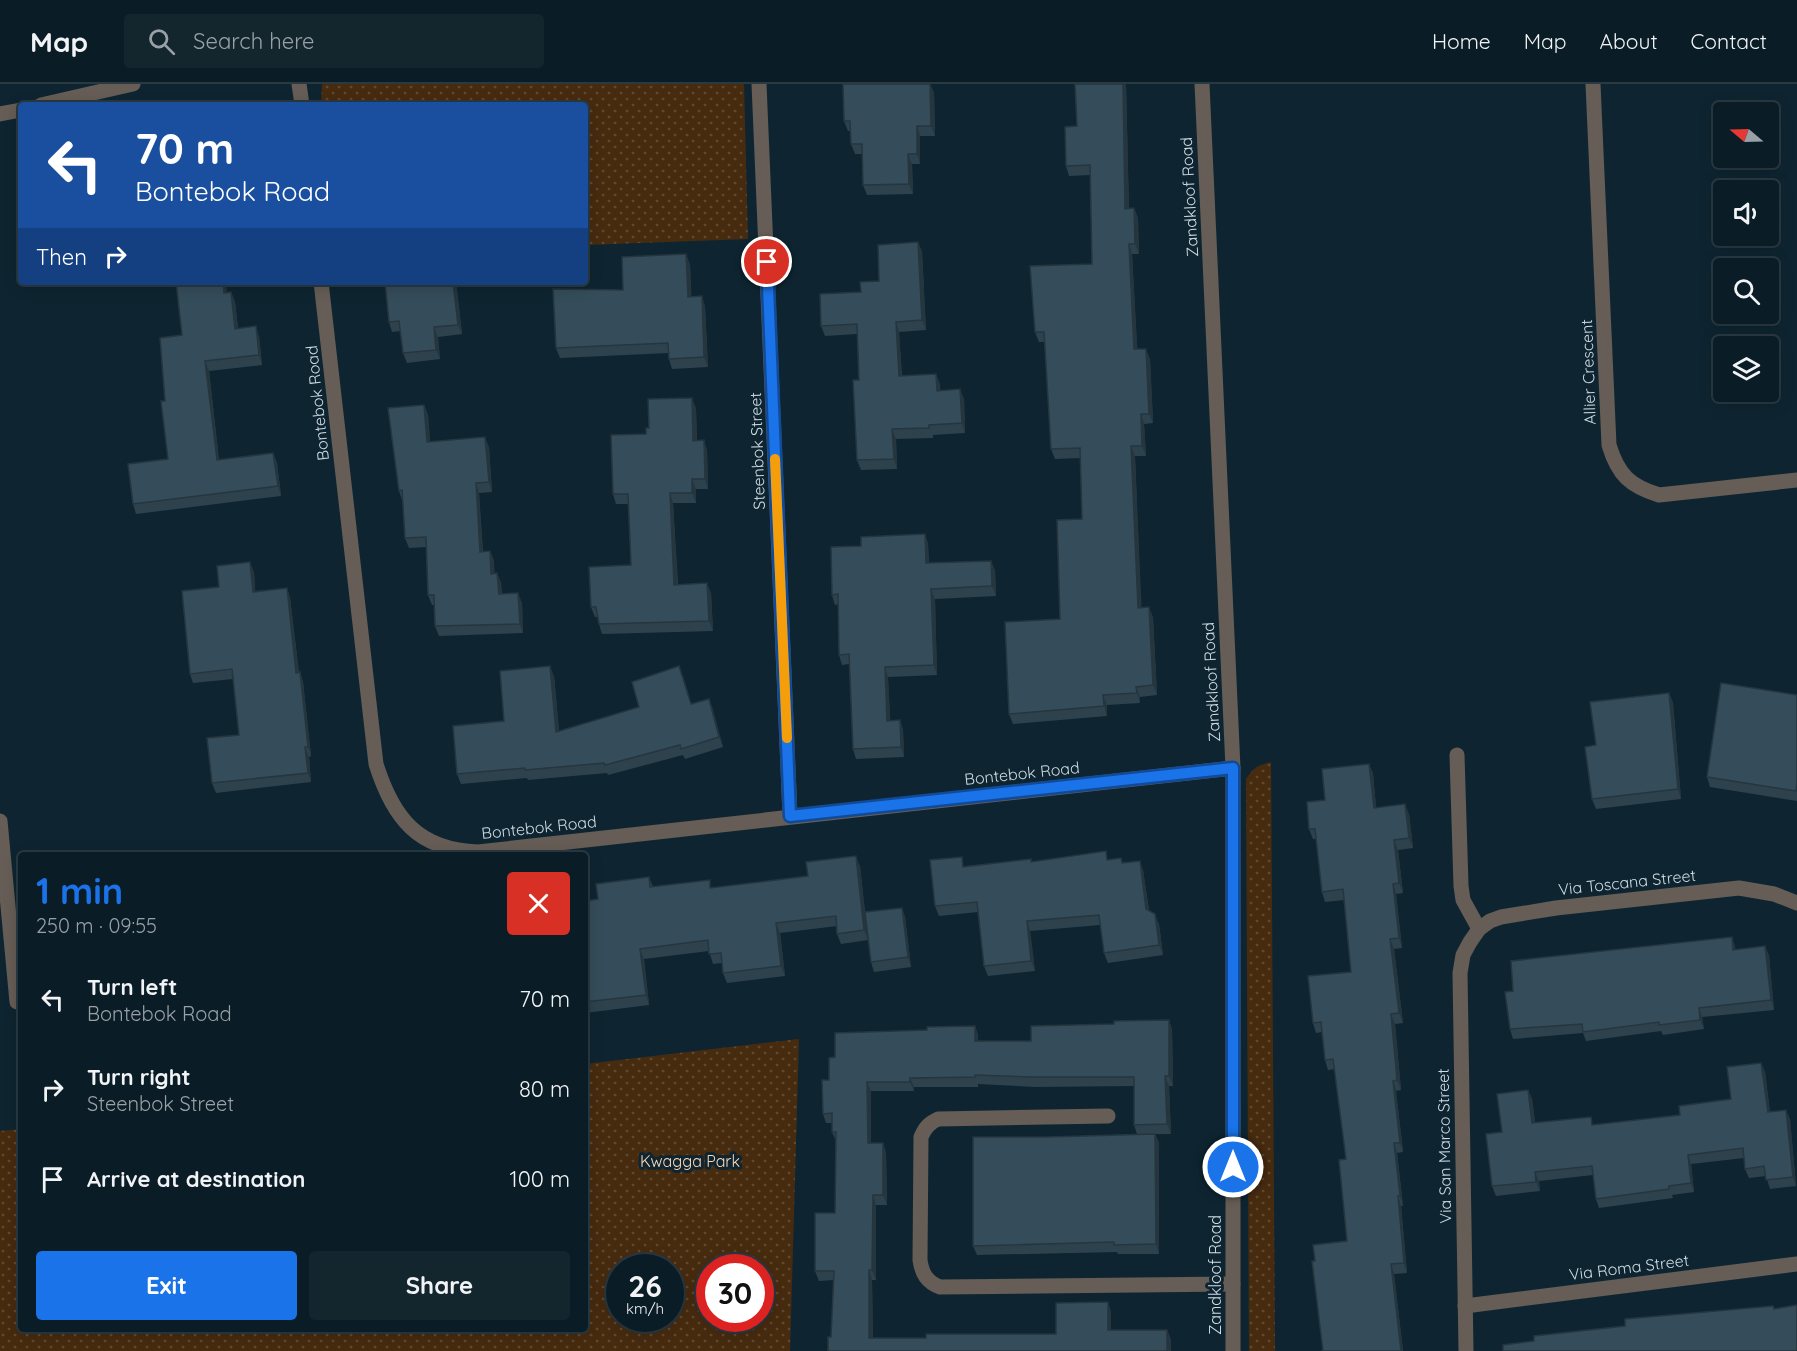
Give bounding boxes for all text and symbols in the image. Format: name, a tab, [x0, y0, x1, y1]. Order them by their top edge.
search box	[124, 14, 544, 68]
text: Map	[30, 24, 88, 59]
icon: search	[145, 25, 178, 58]
text: Search here	[193, 27, 315, 55]
text: Home	[1432, 28, 1491, 54]
text: Map	[1524, 28, 1567, 54]
text: About	[1600, 28, 1658, 54]
text: Contact	[1691, 28, 1767, 54]
north arrow	[1713, 102, 1779, 168]
map controls	[1713, 102, 1779, 402]
text: 70 m	[135, 122, 234, 175]
icon: left	[36, 126, 114, 204]
street label: Zandkloof Road	[1176, 137, 1202, 257]
text: Bontebok Road	[135, 174, 330, 208]
button: sound	[1713, 180, 1779, 246]
pin	[741, 236, 792, 287]
icon: right	[99, 240, 132, 273]
text: Then	[36, 243, 87, 271]
icon: arrive	[750, 245, 783, 278]
button: search	[1713, 258, 1779, 324]
street label: Allier Crescent	[1576, 319, 1600, 425]
button: layers	[1713, 336, 1779, 402]
street label: Bontebok Road	[301, 344, 333, 462]
street label: Steenbok Street	[745, 392, 769, 510]
street label: Zandkloof Road	[1198, 622, 1224, 742]
street label: Bontebok Road	[963, 757, 1081, 789]
street label: Bontebok Road	[480, 811, 598, 843]
street label: Via Toscana Street	[1557, 865, 1697, 899]
text: 1 min	[36, 868, 123, 913]
button: close	[507, 872, 570, 935]
text: 250 m · 09:55	[36, 913, 157, 938]
text: Turn left	[87, 973, 177, 1001]
icon: left	[36, 983, 69, 1016]
text: 70 m	[520, 985, 570, 1013]
text: Bontebok Road	[87, 1001, 232, 1026]
text: Turn right	[87, 1063, 191, 1091]
street label: Via San Marco Street	[1433, 1068, 1455, 1224]
icon: right	[36, 1073, 69, 1106]
text: 80 m	[519, 1075, 570, 1103]
text: Steenbok Street	[87, 1091, 234, 1116]
position arrow	[1201, 1135, 1265, 1199]
park label: Kwagga Park	[640, 1151, 740, 1171]
icon: arrive	[36, 1163, 69, 1196]
text: Arrive at destination	[87, 1165, 305, 1193]
text: 100 m	[510, 1165, 570, 1193]
street label: Zandkloof Road	[1205, 1215, 1225, 1335]
street label: Via Roma Street	[1568, 1250, 1690, 1284]
button: Exit	[36, 1251, 297, 1320]
button: Share	[309, 1251, 570, 1320]
speed limit sign: 30	[696, 1254, 774, 1332]
text: 26	[628, 1267, 662, 1305]
text: km/h	[626, 1299, 664, 1318]

